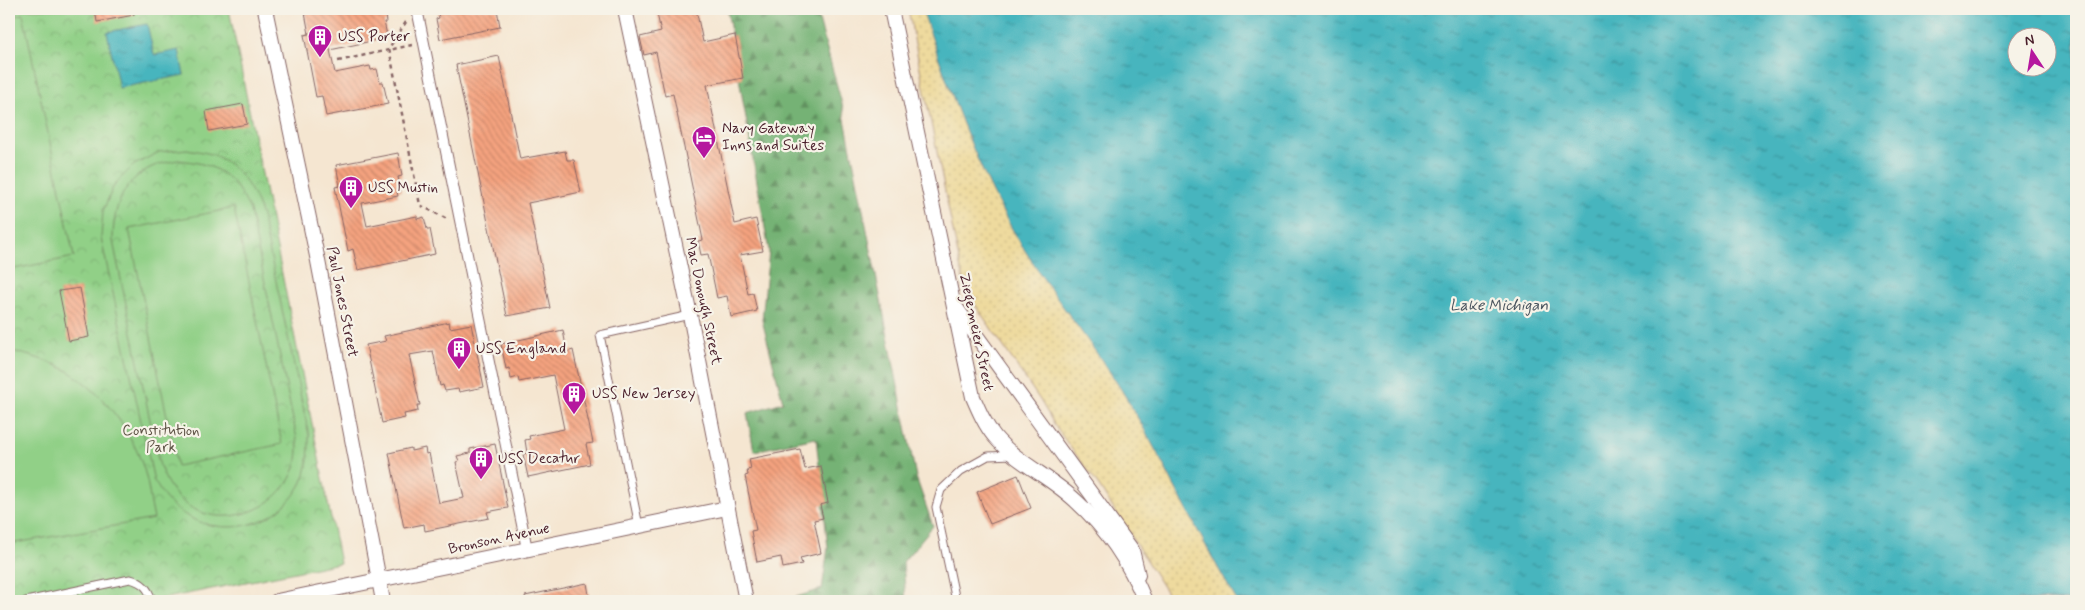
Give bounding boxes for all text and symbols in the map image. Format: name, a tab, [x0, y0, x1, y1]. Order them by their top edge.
building icon: USS Porter	[307, 24, 333, 58]
place label: USS Porter	[338, 27, 410, 47]
north arrow	[2008, 28, 2058, 78]
text: N	[2023, 30, 2036, 50]
place label: Navy Gateway Inns and Suites	[722, 119, 824, 156]
hotel icon: Navy Gateway Inns and Suites	[691, 125, 717, 159]
building icon: USS Mustin	[338, 175, 364, 209]
place label: USS Mustin	[368, 178, 438, 198]
street label: Mac Donough Street	[679, 235, 726, 367]
street label: Paul Jones Street	[321, 245, 363, 359]
street label: Ziegemeier Street	[953, 271, 998, 393]
water label: Lake Michigan	[1450, 295, 1548, 316]
building icon: USS England	[446, 336, 472, 370]
place label: USS England	[476, 339, 566, 359]
building icon: USS New Jersey	[561, 381, 587, 415]
place label: USS New Jersey	[592, 384, 696, 404]
park label: Constitution Park	[122, 421, 200, 458]
building icon: USS Decatur	[468, 446, 494, 480]
place label: USS Decatur	[498, 449, 580, 469]
street label: Bronson Avenue	[446, 518, 552, 560]

